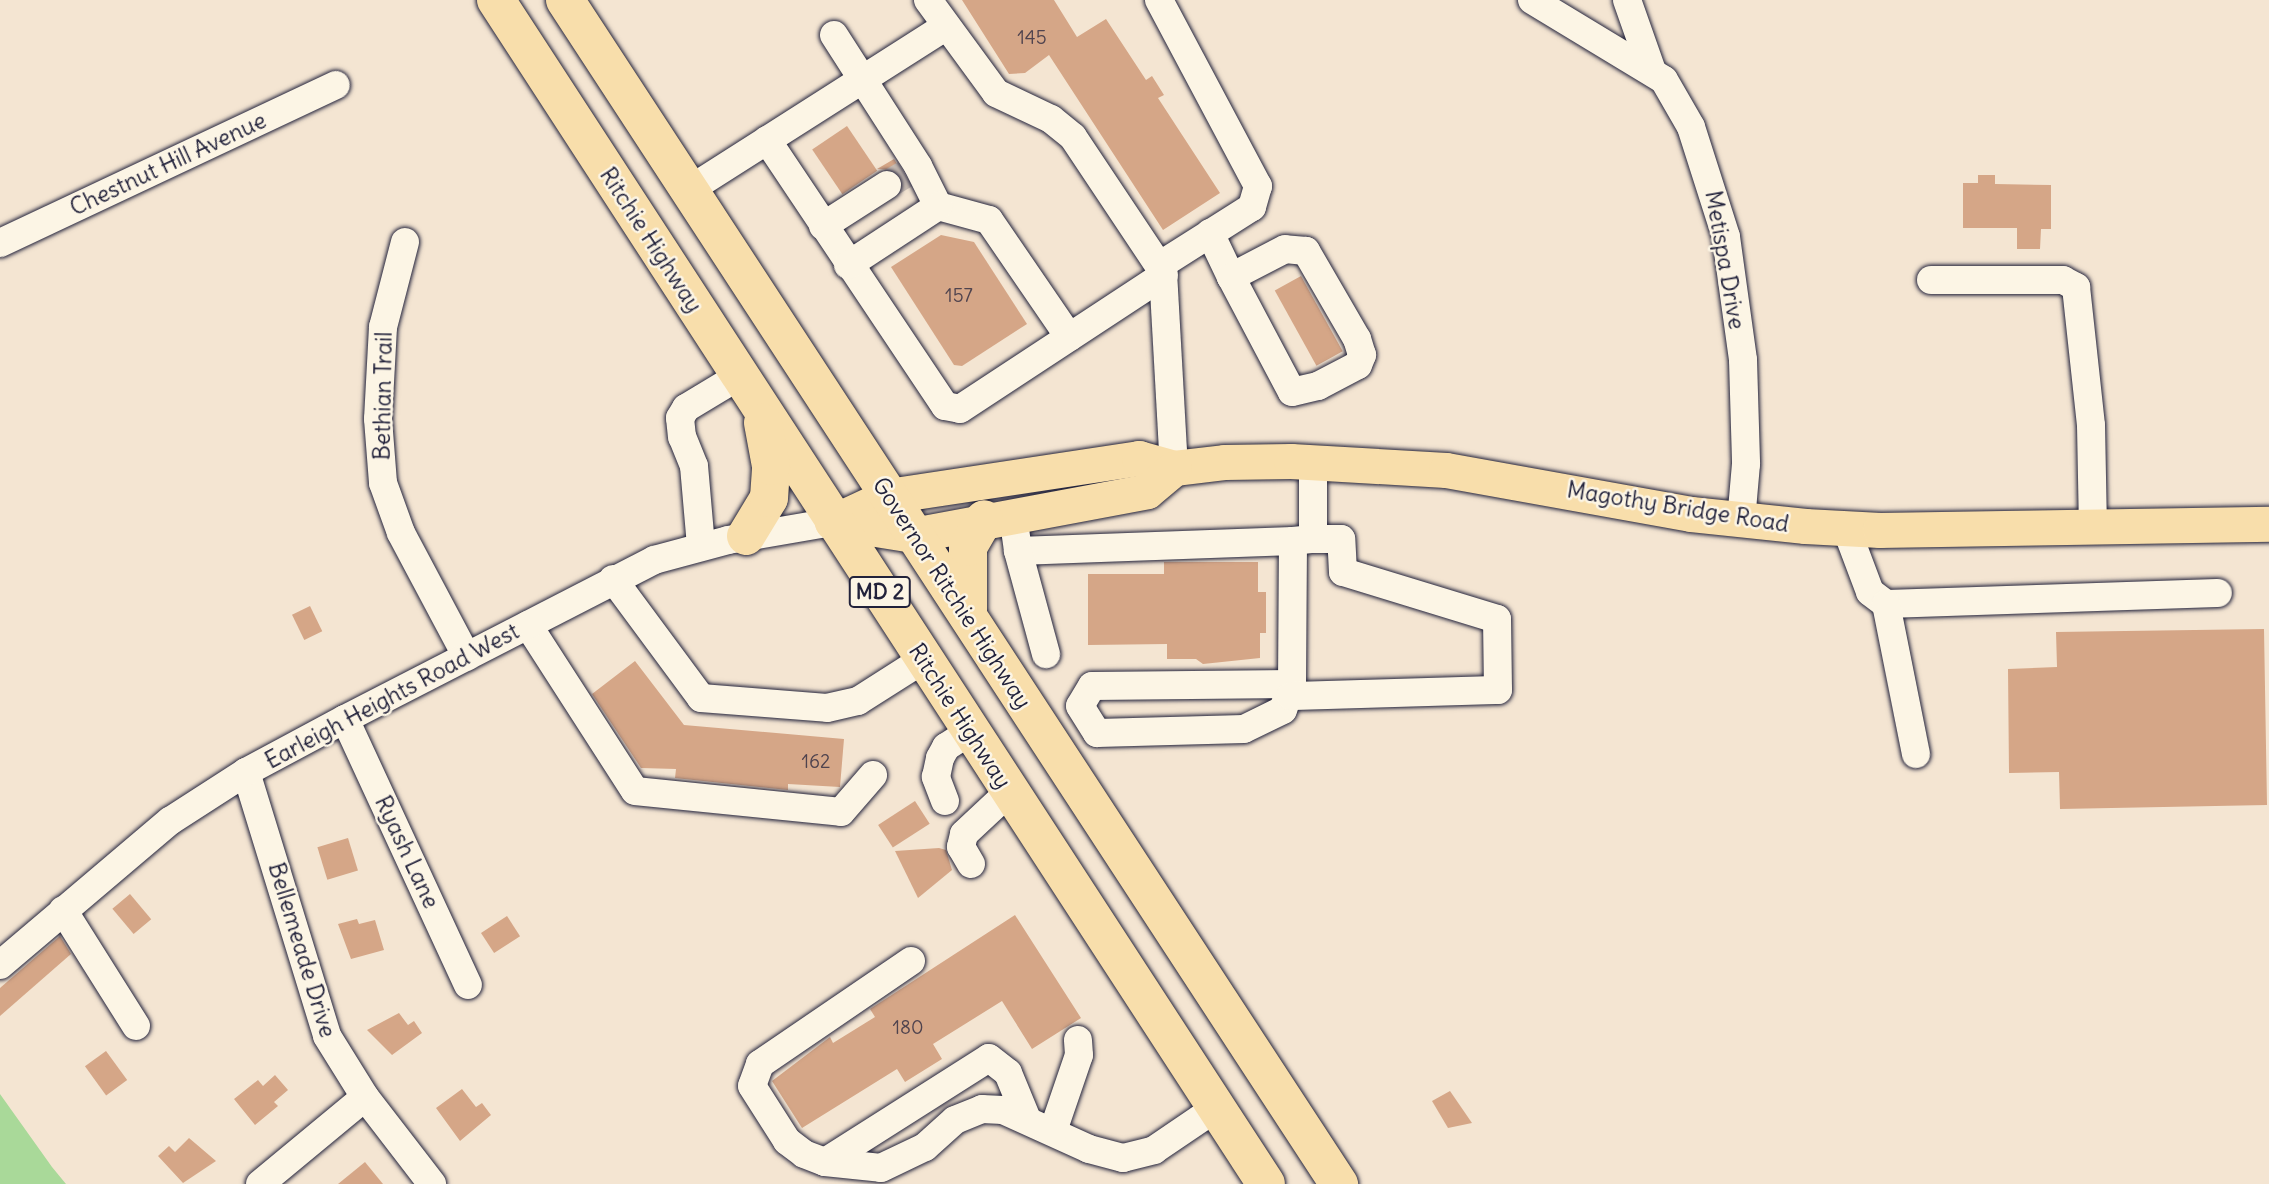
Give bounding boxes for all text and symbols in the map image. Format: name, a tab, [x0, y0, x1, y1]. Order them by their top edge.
house number: 145	[1017, 27, 1047, 49]
street label: Chestnut Hill Avenue	[65, 106, 271, 222]
street label: Ritchie Highway	[594, 162, 708, 318]
street label: Metispa Drive	[1699, 188, 1751, 332]
house number: 157	[945, 285, 973, 307]
street label: Bethian Trail	[368, 331, 398, 461]
street label: Governor Ritchie Highway	[867, 472, 1037, 714]
street label: Magothy Bridge Road	[1565, 476, 1791, 538]
road number: MD 2	[848, 574, 912, 610]
street label: Earleigh Heights Road West	[260, 617, 524, 775]
street label: Ritchie Highway	[903, 638, 1017, 794]
house number: 162	[802, 751, 830, 773]
street label: Ryash Lane	[369, 791, 445, 913]
street label: Bellemeade Drive	[262, 859, 342, 1041]
house number: 180	[893, 1017, 923, 1039]

